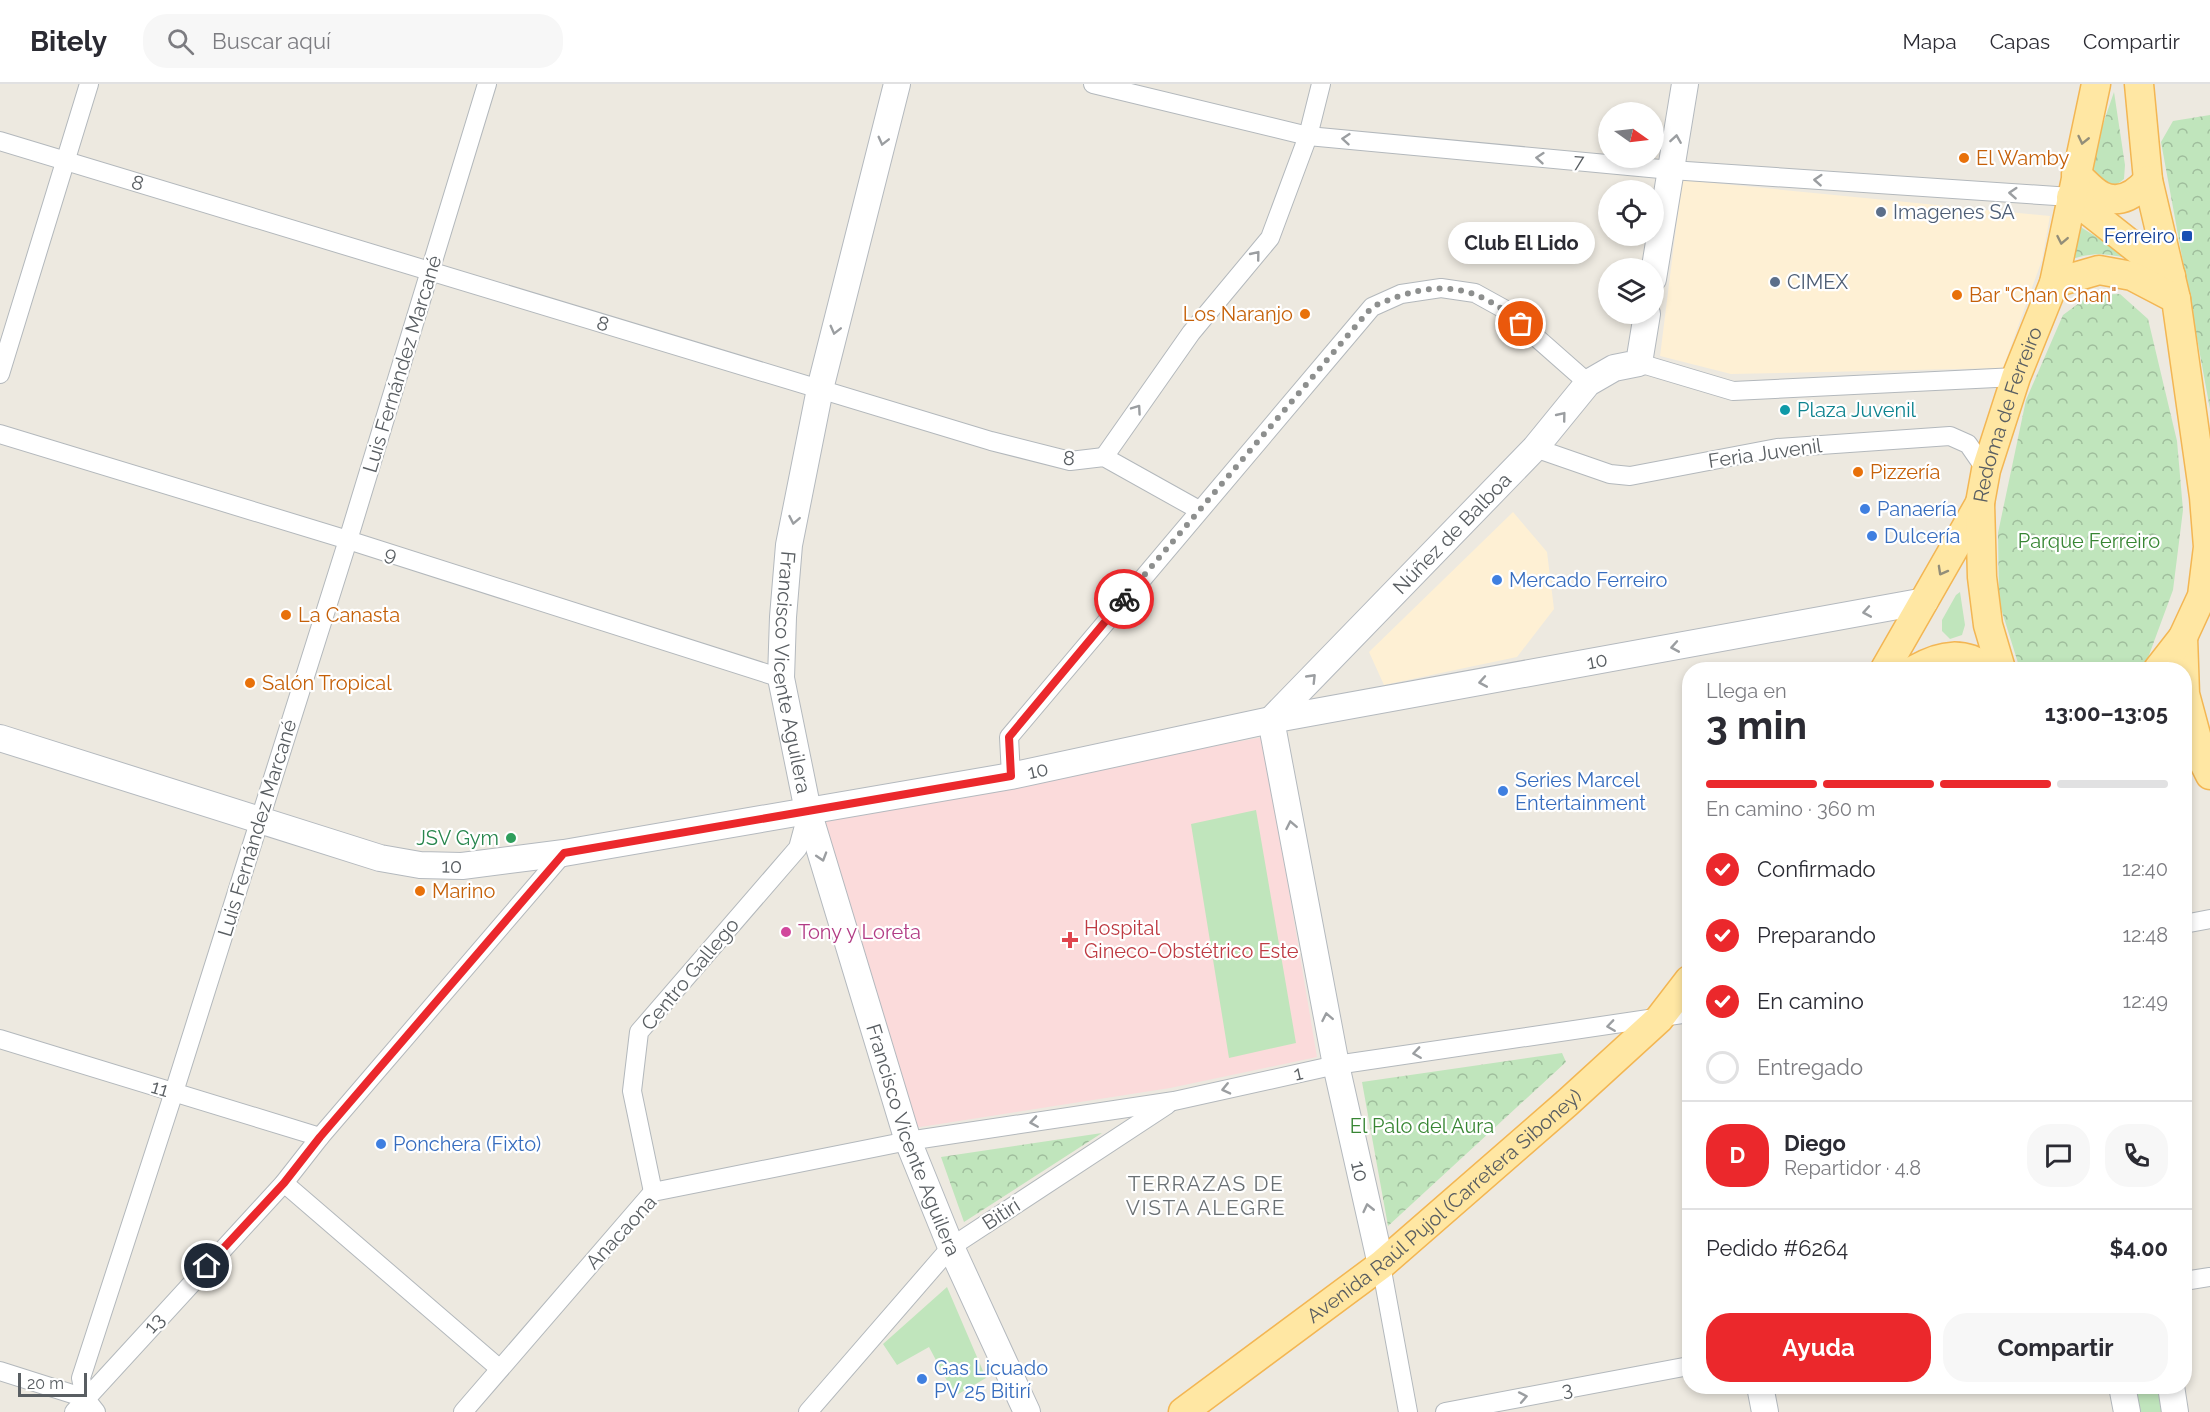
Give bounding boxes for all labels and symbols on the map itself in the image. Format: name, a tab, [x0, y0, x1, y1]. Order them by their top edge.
north arrow	[1598, 102, 1664, 168]
one-way arrow	[1341, 133, 1350, 146]
one-way arrow	[1670, 134, 1682, 143]
one-way arrow	[878, 135, 890, 146]
one-way arrow	[2078, 135, 2091, 145]
place label: El Wamby	[1976, 146, 2070, 170]
street label: 7	[1573, 149, 1586, 173]
one-way arrow	[1535, 151, 1544, 164]
marker: El Wamby	[1957, 151, 1971, 165]
street label: 8	[129, 170, 147, 196]
one-way arrow	[1813, 173, 1822, 186]
one-way arrow	[2008, 187, 2017, 200]
place label: Imagenes SA	[1893, 200, 2015, 224]
marker: Imagenes SA	[1874, 205, 1888, 219]
callout: Club El Lido	[1448, 222, 1594, 264]
place label: Ferreiro	[2104, 224, 2175, 248]
marker: Ferreiro	[2180, 229, 2194, 243]
one-way arrow	[2056, 235, 2069, 245]
one-way arrow	[1249, 250, 1260, 261]
street label: Luis Fernández Marcané	[357, 252, 447, 476]
place label: CIMEX	[1787, 270, 1848, 294]
marker: CIMEX	[1768, 275, 1782, 289]
place label: Bar "Chan Chan"	[1969, 283, 2117, 307]
marker: Bar "Chan Chan"	[1950, 288, 1964, 302]
pin	[1495, 298, 1546, 349]
place label: Los Naranjo	[1183, 302, 1293, 326]
marker: Los Naranjo	[1298, 307, 1312, 321]
street label: 8	[594, 310, 612, 337]
street label: Redoma de Ferreiro	[1968, 323, 2047, 504]
one-way arrow	[829, 324, 842, 334]
place label: Plaza Juvenil	[1797, 398, 1917, 422]
marker: Plaza Juvenil	[1778, 403, 1792, 417]
one-way arrow	[1130, 405, 1141, 416]
one-way arrow	[1555, 411, 1566, 422]
street label: Feria Juvenil	[1707, 433, 1824, 473]
street label: 8	[1062, 446, 1076, 470]
place label: Pizzería	[1870, 460, 1940, 484]
marker: Pizzería	[1851, 465, 1865, 479]
street label: Núñez de Balboa	[1388, 468, 1516, 599]
place label: Panaería	[1877, 497, 1957, 521]
marker: Panaería	[1858, 502, 1872, 516]
one-way arrow	[788, 515, 801, 525]
place label: Dulcería	[1884, 524, 1961, 548]
marker: Dulcería	[1865, 529, 1879, 543]
park label: Parque Ferreiro	[2018, 529, 2160, 553]
street label: 9	[382, 541, 400, 567]
street label: Francisco Vicente Aguilera	[768, 550, 816, 796]
one-way arrow	[1938, 564, 1949, 575]
place label: Mercado Ferreiro	[1509, 568, 1668, 592]
courier	[1094, 569, 1154, 629]
marker: Mercado Ferreiro	[1490, 573, 1504, 587]
place label: La Canasta	[298, 603, 400, 627]
one-way arrow	[1862, 605, 1872, 618]
marker: La Canasta	[279, 608, 293, 622]
one-way arrow	[1671, 640, 1681, 653]
street label: 10	[1585, 647, 1610, 674]
place label: Salón Tropical	[262, 671, 392, 695]
one-way arrow	[1304, 675, 1315, 686]
one-way arrow	[1479, 675, 1489, 688]
marker: Salón Tropical	[243, 676, 257, 690]
street label: Luis Fernández Marcané	[212, 716, 302, 940]
street label: 10	[1025, 756, 1051, 784]
place label: Series Marcel Entertainment	[1515, 768, 1646, 815]
marker: Series Marcel Entertainment	[1496, 784, 1510, 798]
one-way arrow	[1285, 821, 1298, 831]
place label: JSV Gym	[416, 826, 499, 850]
marker: JSV Gym	[504, 831, 518, 845]
one-way arrow	[814, 851, 827, 862]
street label: 10	[441, 854, 463, 878]
place label: Marino	[432, 879, 495, 903]
marker: Marino	[413, 884, 427, 898]
street label: Centro Gallego	[636, 913, 744, 1035]
place label: Hospital Gineco-Obstétrico Este	[1084, 916, 1299, 963]
place label: Tony y Loreta	[798, 920, 921, 944]
marker: Tony y Loreta	[779, 925, 793, 939]
marker: Hospital Gineco-Obstétrico Este	[1061, 931, 1079, 949]
one-way arrow	[1321, 1012, 1334, 1022]
one-way arrow	[1606, 1019, 1615, 1031]
street label: Francisco Vicente Aguilera	[861, 1021, 965, 1260]
one-way arrow	[1413, 1046, 1422, 1059]
street label: 1	[1291, 1060, 1305, 1086]
street label: 11	[148, 1074, 172, 1102]
one-way arrow	[1221, 1082, 1231, 1095]
street label: Avenida Raúl Pujol (Carretera Siboney)	[1302, 1084, 1587, 1328]
park label: El Palo del Aura	[1350, 1114, 1494, 1138]
one-way arrow	[1029, 1116, 1039, 1128]
place label: Ponchera (Fixto)	[393, 1132, 541, 1156]
marker: Ponchera (Fixto)	[374, 1137, 388, 1151]
street label: 10	[1346, 1158, 1374, 1184]
district label: TERRAZAS DE VISTA ALEGRE	[1126, 1171, 1286, 1220]
street label: Anacaona	[581, 1190, 661, 1274]
street label: Bitirí	[978, 1193, 1025, 1235]
one-way arrow	[1362, 1203, 1375, 1213]
pin	[181, 1240, 232, 1291]
street label: 13	[139, 1308, 169, 1338]
place label: Gas Licuado PV 25 Bitirí	[934, 1356, 1048, 1403]
scale bar	[18, 1370, 87, 1398]
marker: Gas Licuado PV 25 Bitirí	[915, 1372, 929, 1386]
street label: 3	[1559, 1376, 1575, 1402]
one-way arrow	[1518, 1391, 1528, 1404]

